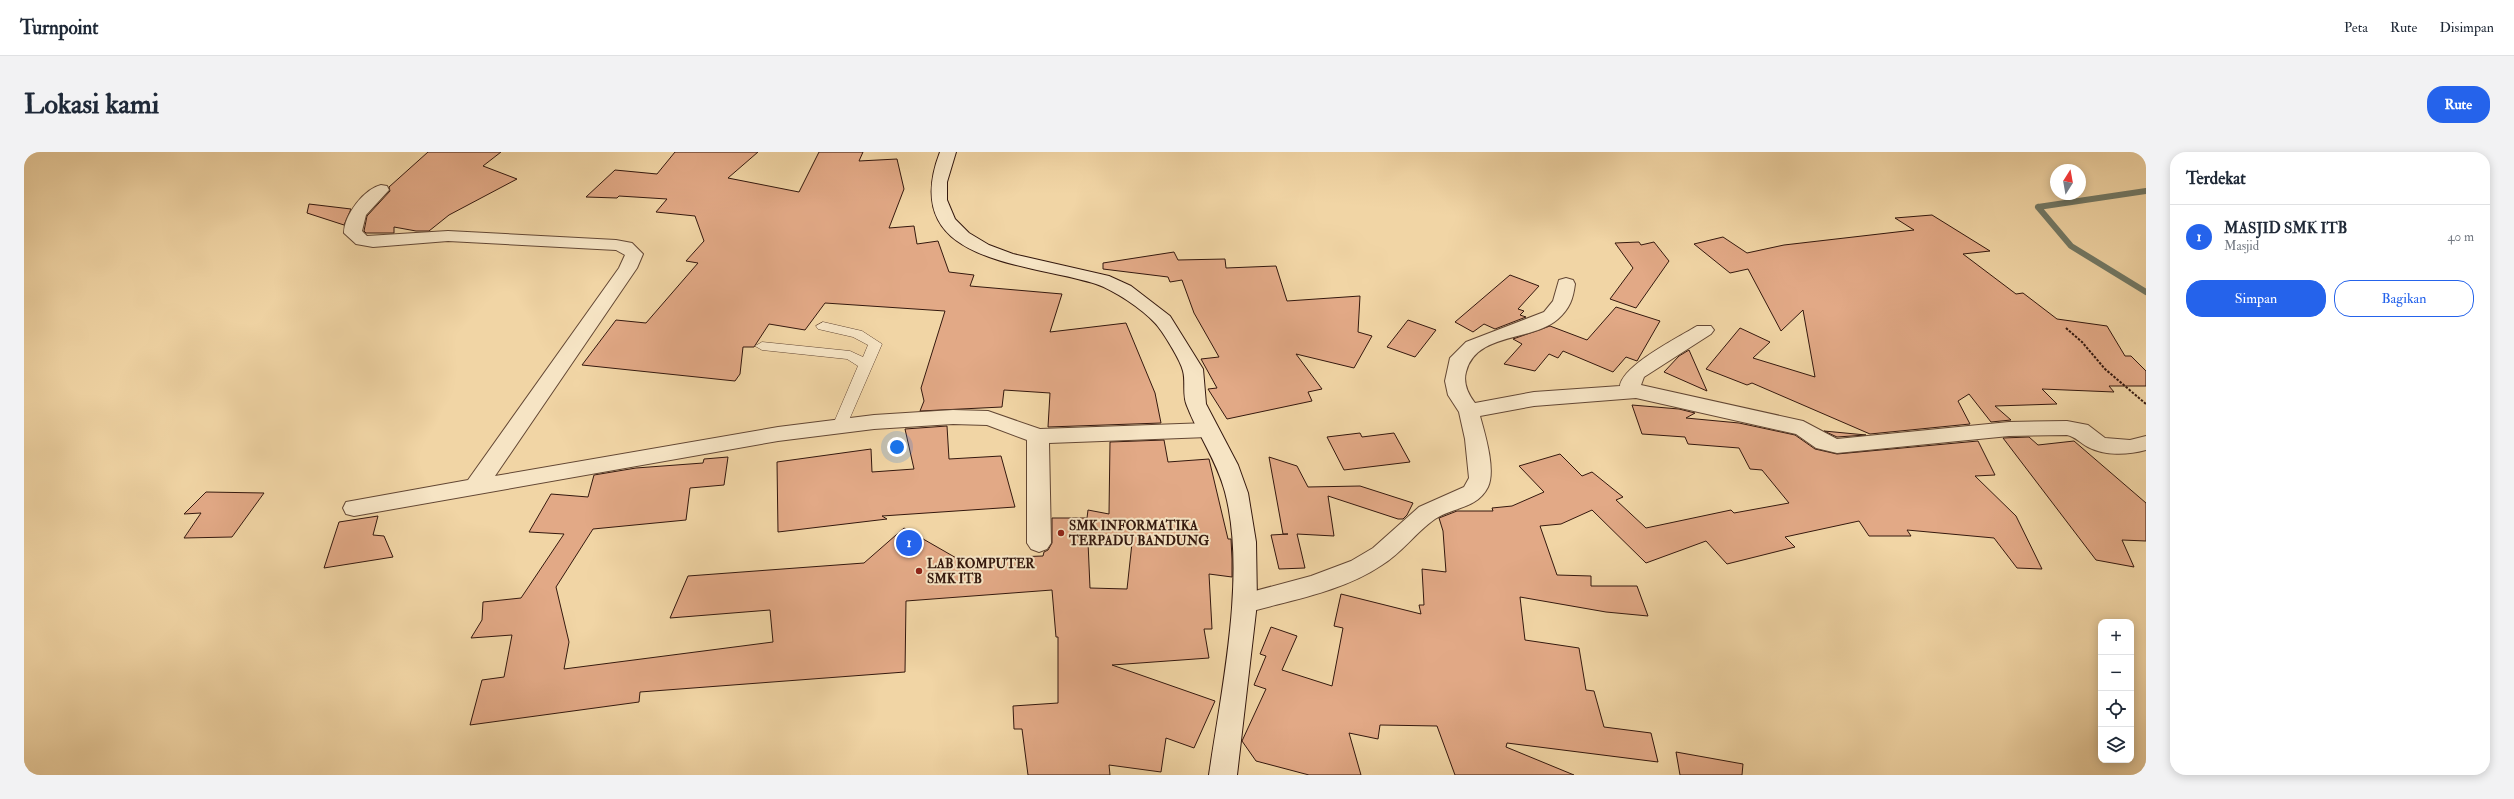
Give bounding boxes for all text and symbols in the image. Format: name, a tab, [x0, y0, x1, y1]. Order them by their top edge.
text: Turnpoint	[20, 16, 98, 40]
text: Peta	[2344, 19, 2368, 36]
text: Rute	[2390, 19, 2417, 36]
text: Disimpan	[2439, 19, 2494, 36]
button: Rute	[2427, 86, 2490, 123]
text: Lokasi kami	[24, 87, 159, 122]
north arrow	[2050, 164, 2086, 200]
text: Terdekat	[2186, 168, 2246, 189]
text: MASJID SMK ITB	[2224, 219, 2347, 238]
text: 1	[2197, 229, 2201, 245]
text: 40 m	[2448, 229, 2474, 245]
text: Masjid	[2224, 238, 2259, 254]
button: Simpan	[2186, 280, 2326, 317]
button: Bagikan	[2334, 280, 2474, 317]
your location	[887, 437, 907, 457]
place label: SMK INFORMATIKA TERPADU BANDUNG	[1068, 518, 1209, 549]
pin: 1	[896, 528, 922, 558]
marker: SMK INFORMATIKA TERPADU BANDUNG	[1056, 528, 1066, 538]
place label: LAB KOMPUTER SMK ITB	[927, 556, 1035, 587]
marker: LAB KOMPUTER SMK ITB	[914, 566, 924, 576]
map controls	[2098, 619, 2134, 763]
button: +	[2098, 619, 2134, 655]
button: −	[2098, 655, 2134, 691]
button: locate	[2098, 691, 2134, 727]
button: layers	[2098, 727, 2134, 763]

